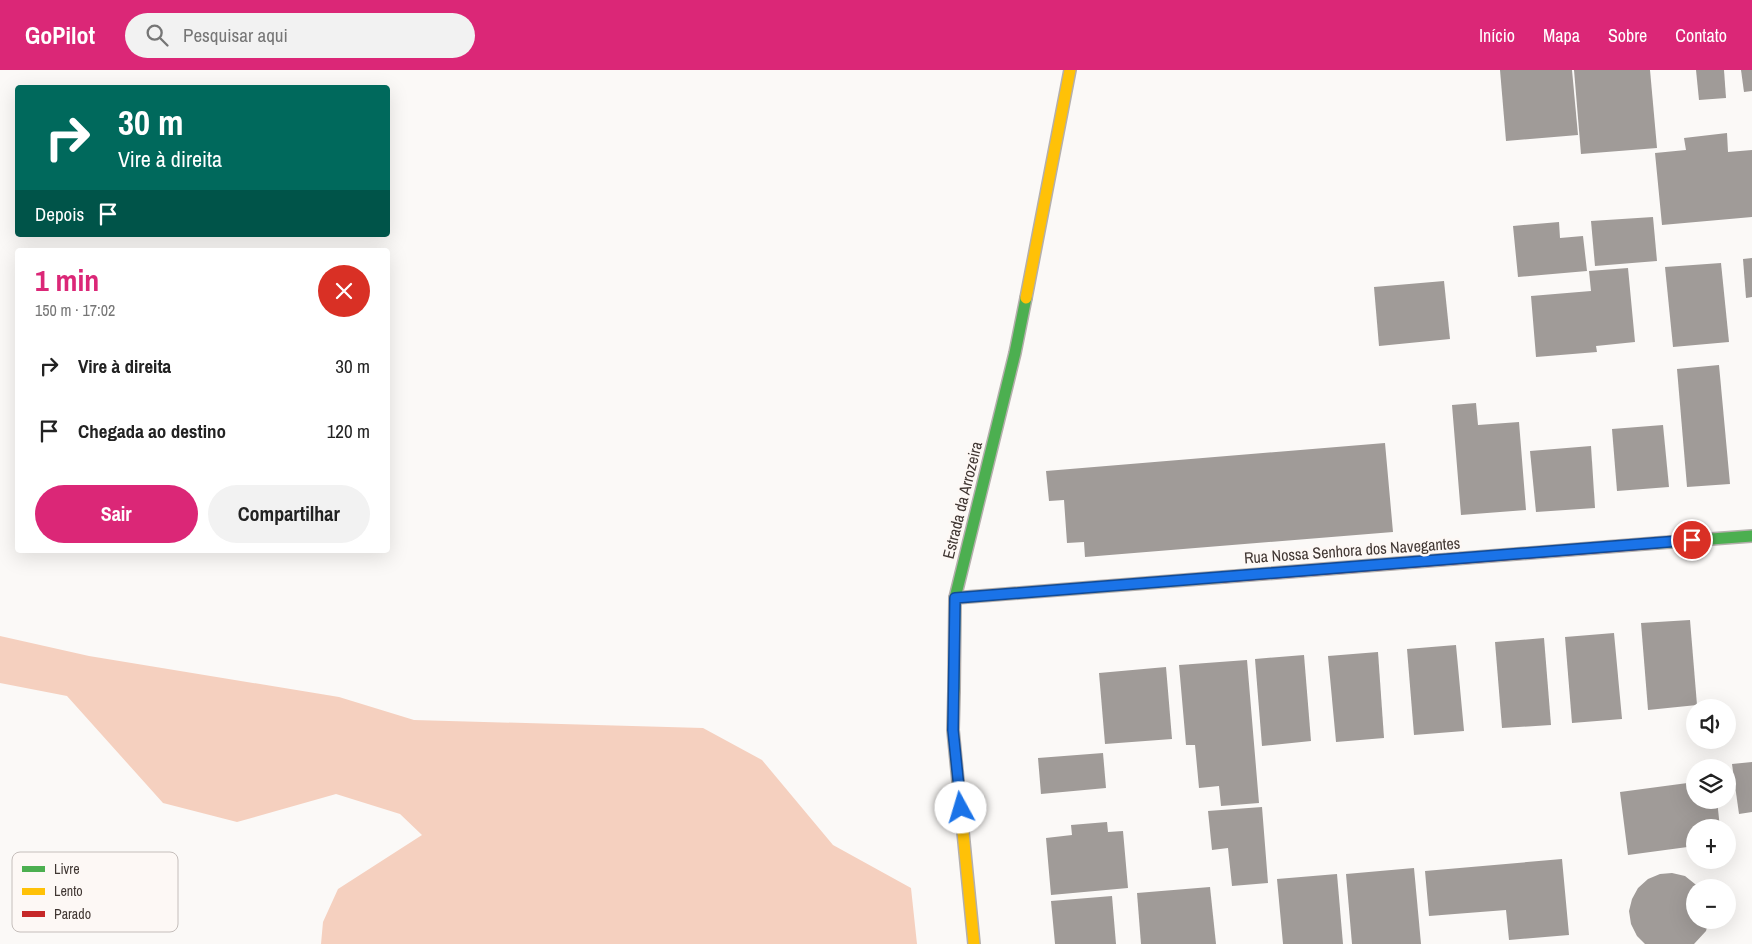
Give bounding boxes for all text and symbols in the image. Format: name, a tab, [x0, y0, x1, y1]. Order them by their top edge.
search box	[125, 13, 475, 58]
text: GoPilot	[25, 19, 95, 51]
icon: search	[143, 21, 171, 49]
text: Pesquisar aqui	[183, 22, 288, 48]
text: Início	[1479, 23, 1515, 48]
text: Mapa	[1543, 23, 1580, 48]
text: Sobre	[1608, 23, 1647, 48]
text: Contato	[1675, 23, 1727, 48]
text: 30 m	[118, 99, 183, 146]
icon: right	[35, 105, 100, 170]
text: Vire à direita	[118, 144, 222, 174]
icon: arrive	[94, 200, 122, 228]
text: Depois	[35, 201, 84, 227]
text: 1 min	[35, 260, 99, 300]
button: close	[318, 265, 370, 317]
text: 150 m · 17:02	[35, 299, 115, 321]
icon: right	[35, 352, 63, 380]
text: Vire à direita	[78, 353, 171, 379]
text: 30 m	[335, 353, 370, 379]
icon: arrive	[35, 417, 63, 445]
text: Chegada ao destino	[78, 418, 226, 444]
text: 120 m	[327, 418, 370, 444]
street label: Estrada da Arrozeira	[937, 438, 987, 561]
button: Sair	[35, 485, 198, 543]
button: Compartilhar	[208, 485, 370, 543]
pin	[1671, 519, 1713, 561]
icon: arrive	[1678, 526, 1706, 554]
street label: Rua Nossa Senhora dos Navegantes	[1243, 531, 1461, 569]
map controls	[1686, 699, 1736, 929]
button: sound	[1686, 699, 1736, 749]
button: layers	[1686, 759, 1736, 809]
position arrow	[934, 781, 986, 833]
button: +	[1686, 819, 1736, 869]
legend	[12, 852, 178, 932]
text: Livre	[54, 860, 80, 878]
button: −	[1686, 879, 1736, 929]
text: Lento	[54, 882, 83, 900]
text: Parado	[54, 905, 91, 923]

